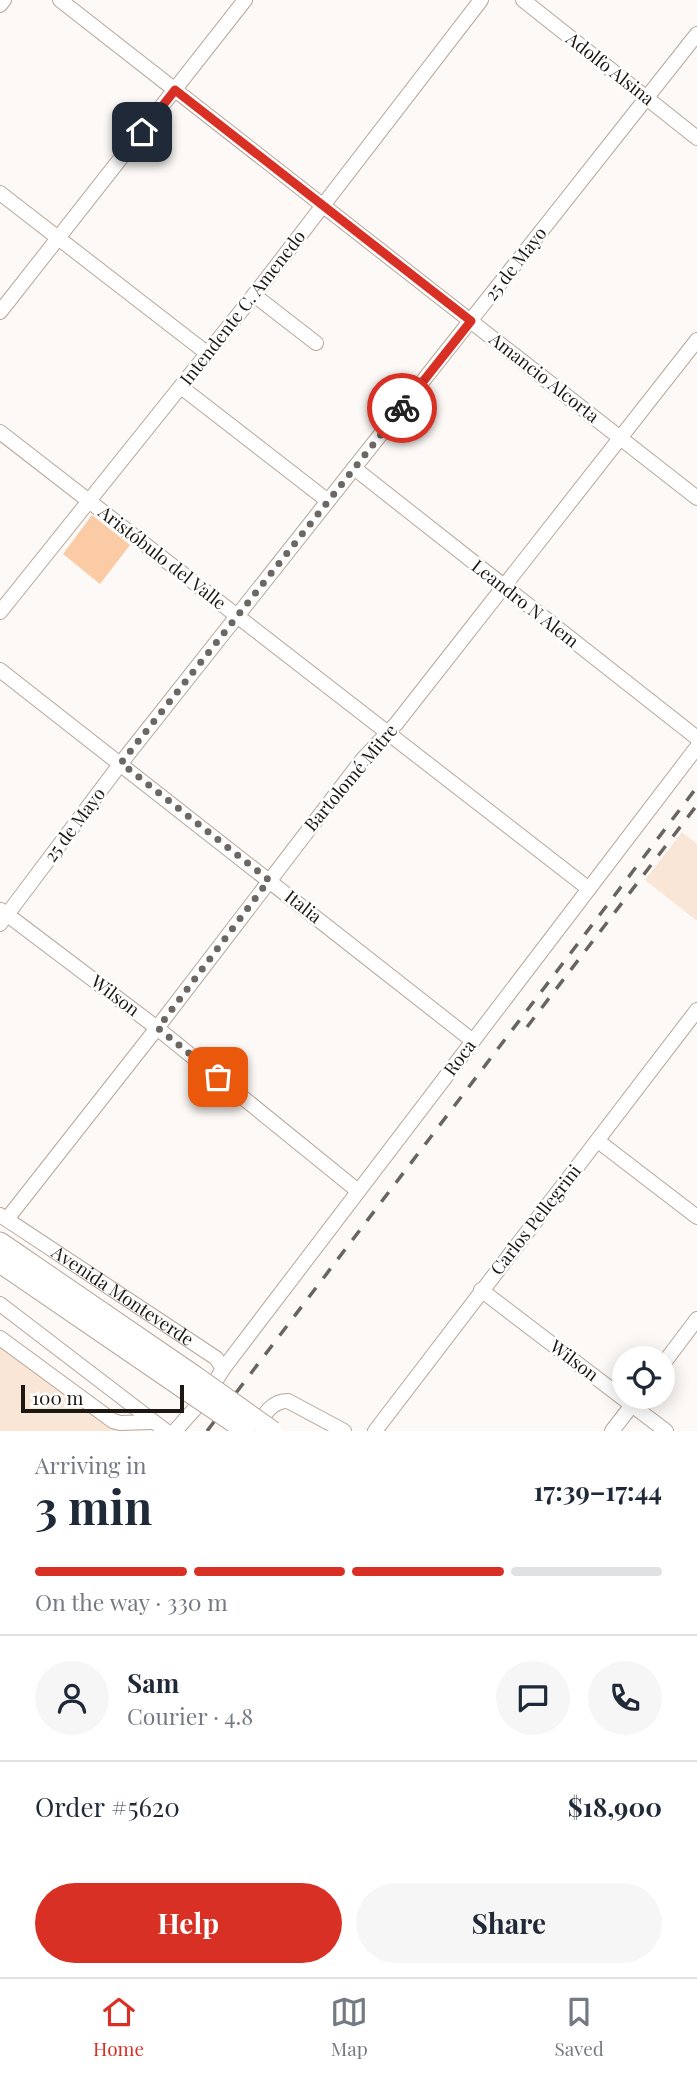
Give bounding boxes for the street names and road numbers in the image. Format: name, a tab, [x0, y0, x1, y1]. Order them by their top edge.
street label: Adolfo Alsina	[561, 26, 660, 110]
street label: 25 de Mayo	[479, 221, 552, 305]
street label: Intendente C. Amenedo	[174, 225, 310, 390]
street label: Amancio Alcorta	[484, 326, 604, 428]
street label: Aristóbulo del Valle	[93, 499, 231, 615]
street label: Leandro N Alem	[467, 554, 584, 653]
street label: Bartolomé Mitre	[298, 719, 402, 836]
street label: 25 de Mayo	[38, 782, 110, 867]
street label: Italia	[280, 884, 327, 928]
street label: Wilson	[86, 968, 145, 1021]
street label: Roca	[438, 1034, 481, 1080]
street label: Carlos Pellegrini	[485, 1159, 586, 1280]
street label: Avenida Monteverde	[47, 1239, 199, 1351]
street label: Wilson	[545, 1333, 604, 1386]

